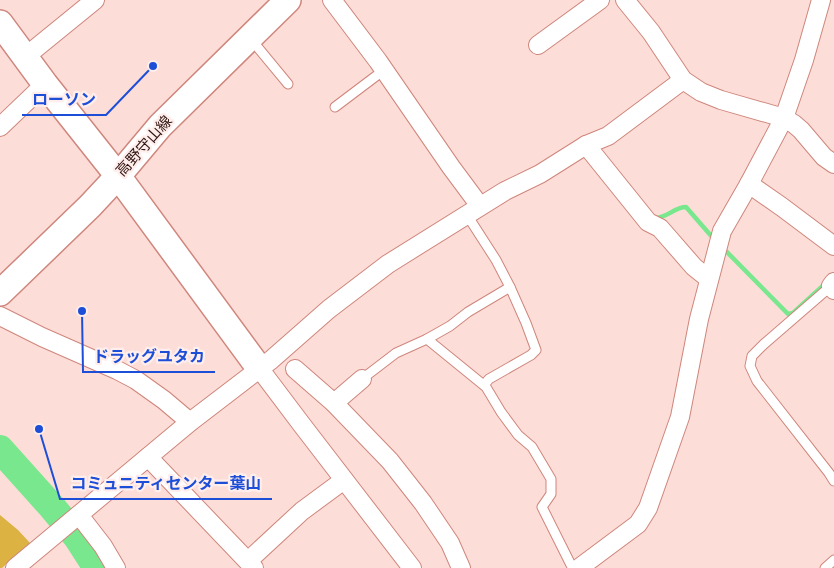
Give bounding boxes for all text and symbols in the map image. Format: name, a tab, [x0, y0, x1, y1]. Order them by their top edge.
callout: ローソン	[22, 84, 106, 115]
text: ローソン	[32, 88, 96, 111]
street label: 高野守山線	[111, 111, 177, 181]
callout: ドラッグユタカ	[83, 341, 215, 372]
text: ドラッグユタカ	[93, 345, 205, 368]
callout: コミュニティセンター葉山	[60, 468, 272, 499]
text: コミュニティセンター葉山	[70, 472, 262, 495]

